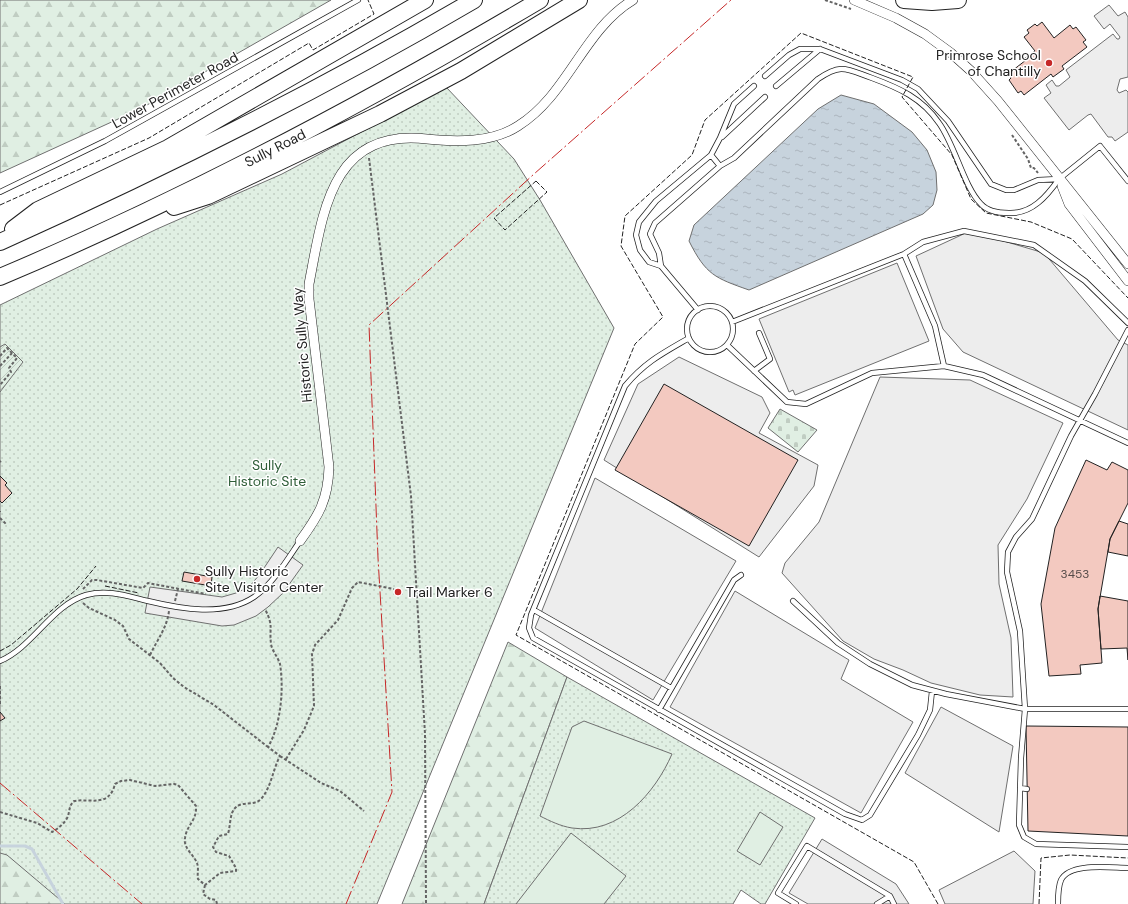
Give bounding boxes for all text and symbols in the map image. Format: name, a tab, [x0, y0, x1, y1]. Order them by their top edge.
place label: Primrose School of Chantilly	[936, 46, 1041, 80]
street label: Lower Perimeter Road	[109, 48, 241, 132]
marker: Primrose School of Chantilly	[1044, 58, 1054, 68]
street label: Sully Road	[241, 125, 309, 171]
street label: Historic Sully Way	[288, 287, 316, 403]
park label: Sully Historic Site	[228, 456, 306, 490]
place label: Sully Historic Site Visitor Center	[205, 562, 324, 596]
house number: 3453	[1061, 566, 1089, 582]
marker: Sully Historic Site Visitor Center	[192, 574, 202, 584]
place label: Trail Marker 6	[406, 583, 493, 601]
marker: Trail Marker 6	[393, 587, 403, 597]

